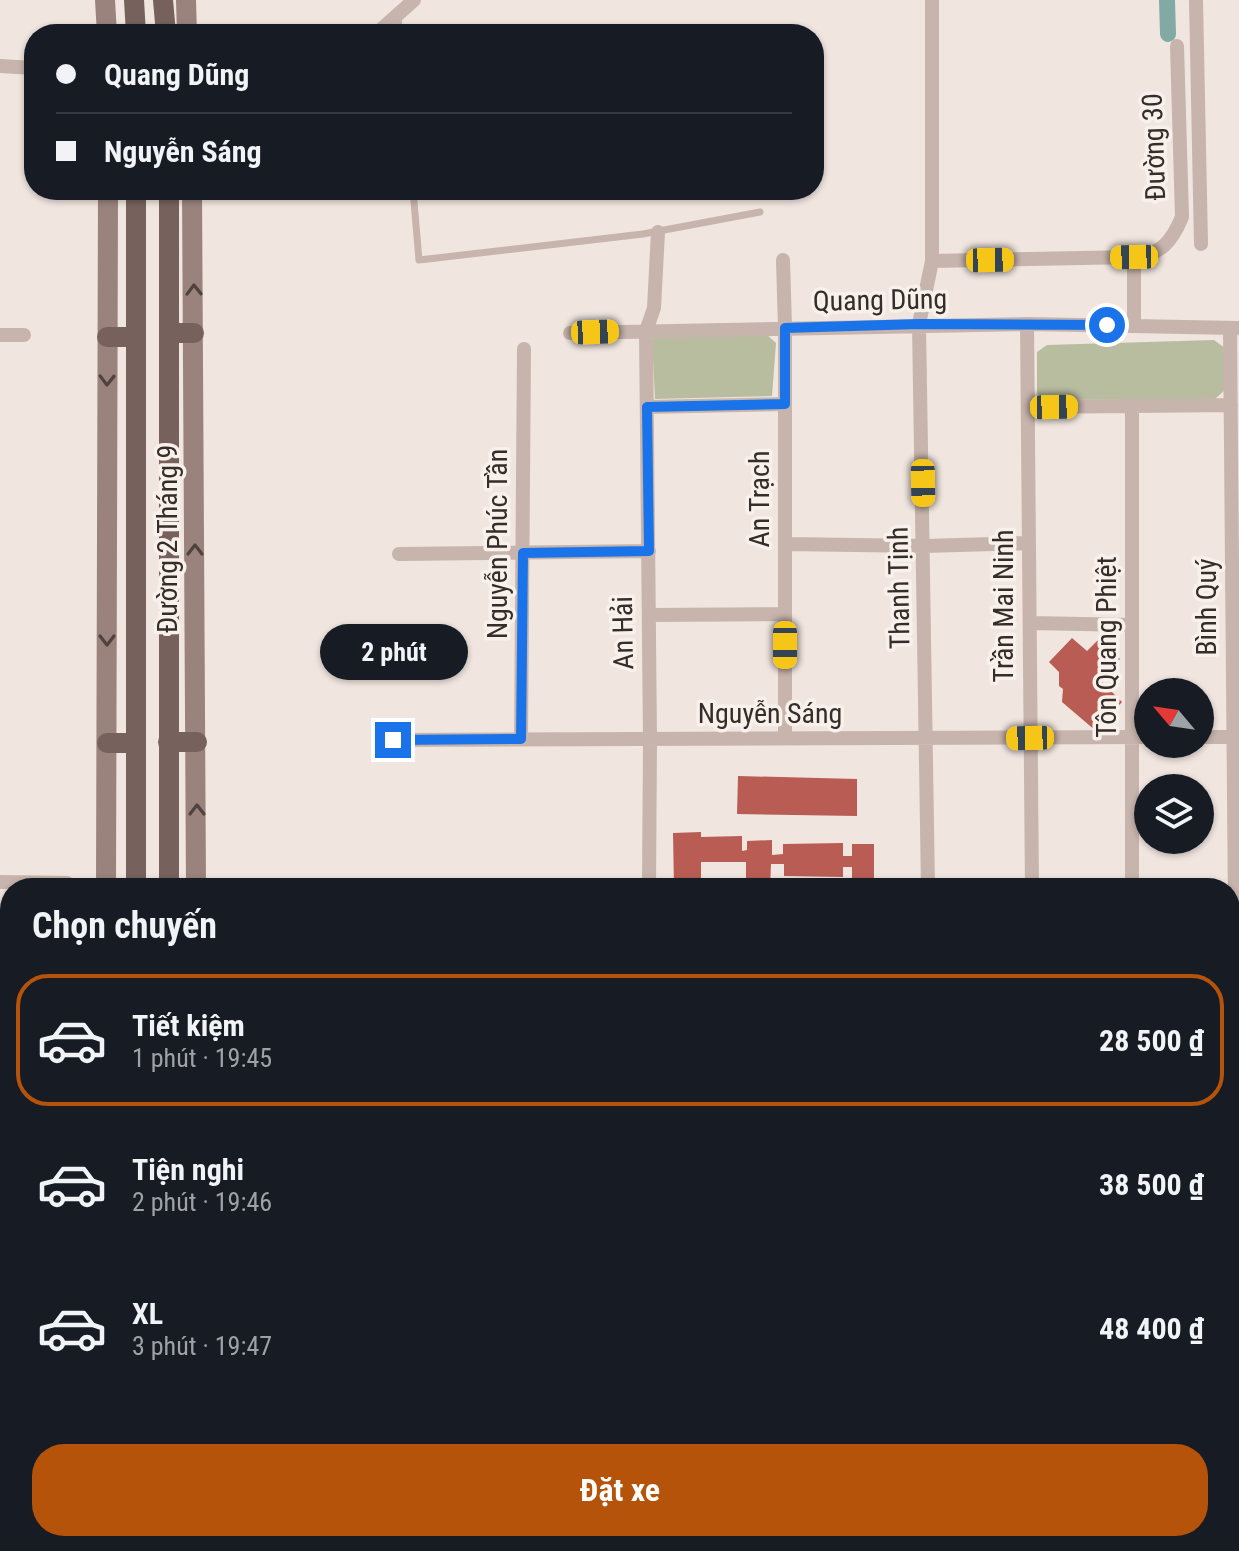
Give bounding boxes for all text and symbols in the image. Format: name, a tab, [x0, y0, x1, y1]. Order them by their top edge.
text: Quang Dũng	[104, 57, 249, 92]
street label: Đường 30	[1136, 93, 1172, 201]
text: Nguyễn Sáng	[104, 134, 262, 169]
car	[1110, 245, 1158, 269]
car	[966, 248, 1014, 272]
street label: Quang Dũng	[812, 282, 948, 318]
one-way arrow	[185, 283, 202, 296]
route start	[1089, 307, 1125, 343]
car	[571, 319, 619, 345]
one-way arrow	[98, 374, 116, 387]
car	[1030, 395, 1078, 419]
street label: Đường 2 Tháng 9	[151, 445, 184, 633]
street label: Nguyễn Phúc Tần	[481, 449, 514, 639]
street label: An Trạch	[743, 451, 776, 548]
car	[911, 459, 935, 507]
street label: Thanh Tịnh	[881, 526, 917, 650]
street label: Trần Mai Ninh	[987, 529, 1020, 683]
one-way arrow	[186, 543, 204, 556]
street label: Tôn Quang Phiệt	[1090, 556, 1123, 738]
street label: Bình Quý	[1190, 558, 1223, 656]
street label: An Hải	[606, 596, 640, 670]
car	[773, 621, 797, 669]
callout: 2 phút	[319, 624, 467, 680]
one-way arrow	[98, 634, 116, 647]
text: 2 phút	[361, 637, 427, 667]
north arrow	[1134, 678, 1214, 758]
map controls	[1134, 678, 1214, 854]
street label: Nguyễn Sáng	[698, 697, 842, 730]
route end	[375, 722, 411, 758]
car	[1006, 726, 1054, 750]
button: layers	[1134, 774, 1214, 854]
one-way arrow	[188, 803, 206, 816]
text: Chọn chuyến	[32, 905, 217, 947]
icon: car	[36, 1004, 108, 1076]
text: Tiết kiệm	[132, 1008, 245, 1043]
text: 28 500 ₫	[1099, 1023, 1204, 1058]
text: 1 phút · 19:45	[132, 1043, 272, 1073]
icon: car	[36, 1148, 108, 1220]
text: Tiện nghi	[132, 1152, 244, 1187]
text: 38 500 ₫	[1099, 1167, 1204, 1202]
text: 2 phút · 19:46	[132, 1187, 272, 1217]
icon: car	[36, 1292, 108, 1364]
text: XL	[132, 1296, 163, 1331]
text: 48 400 ₫	[1099, 1311, 1204, 1346]
text: 3 phút · 19:47	[132, 1331, 272, 1361]
button: Đặt xe	[32, 1444, 1208, 1536]

